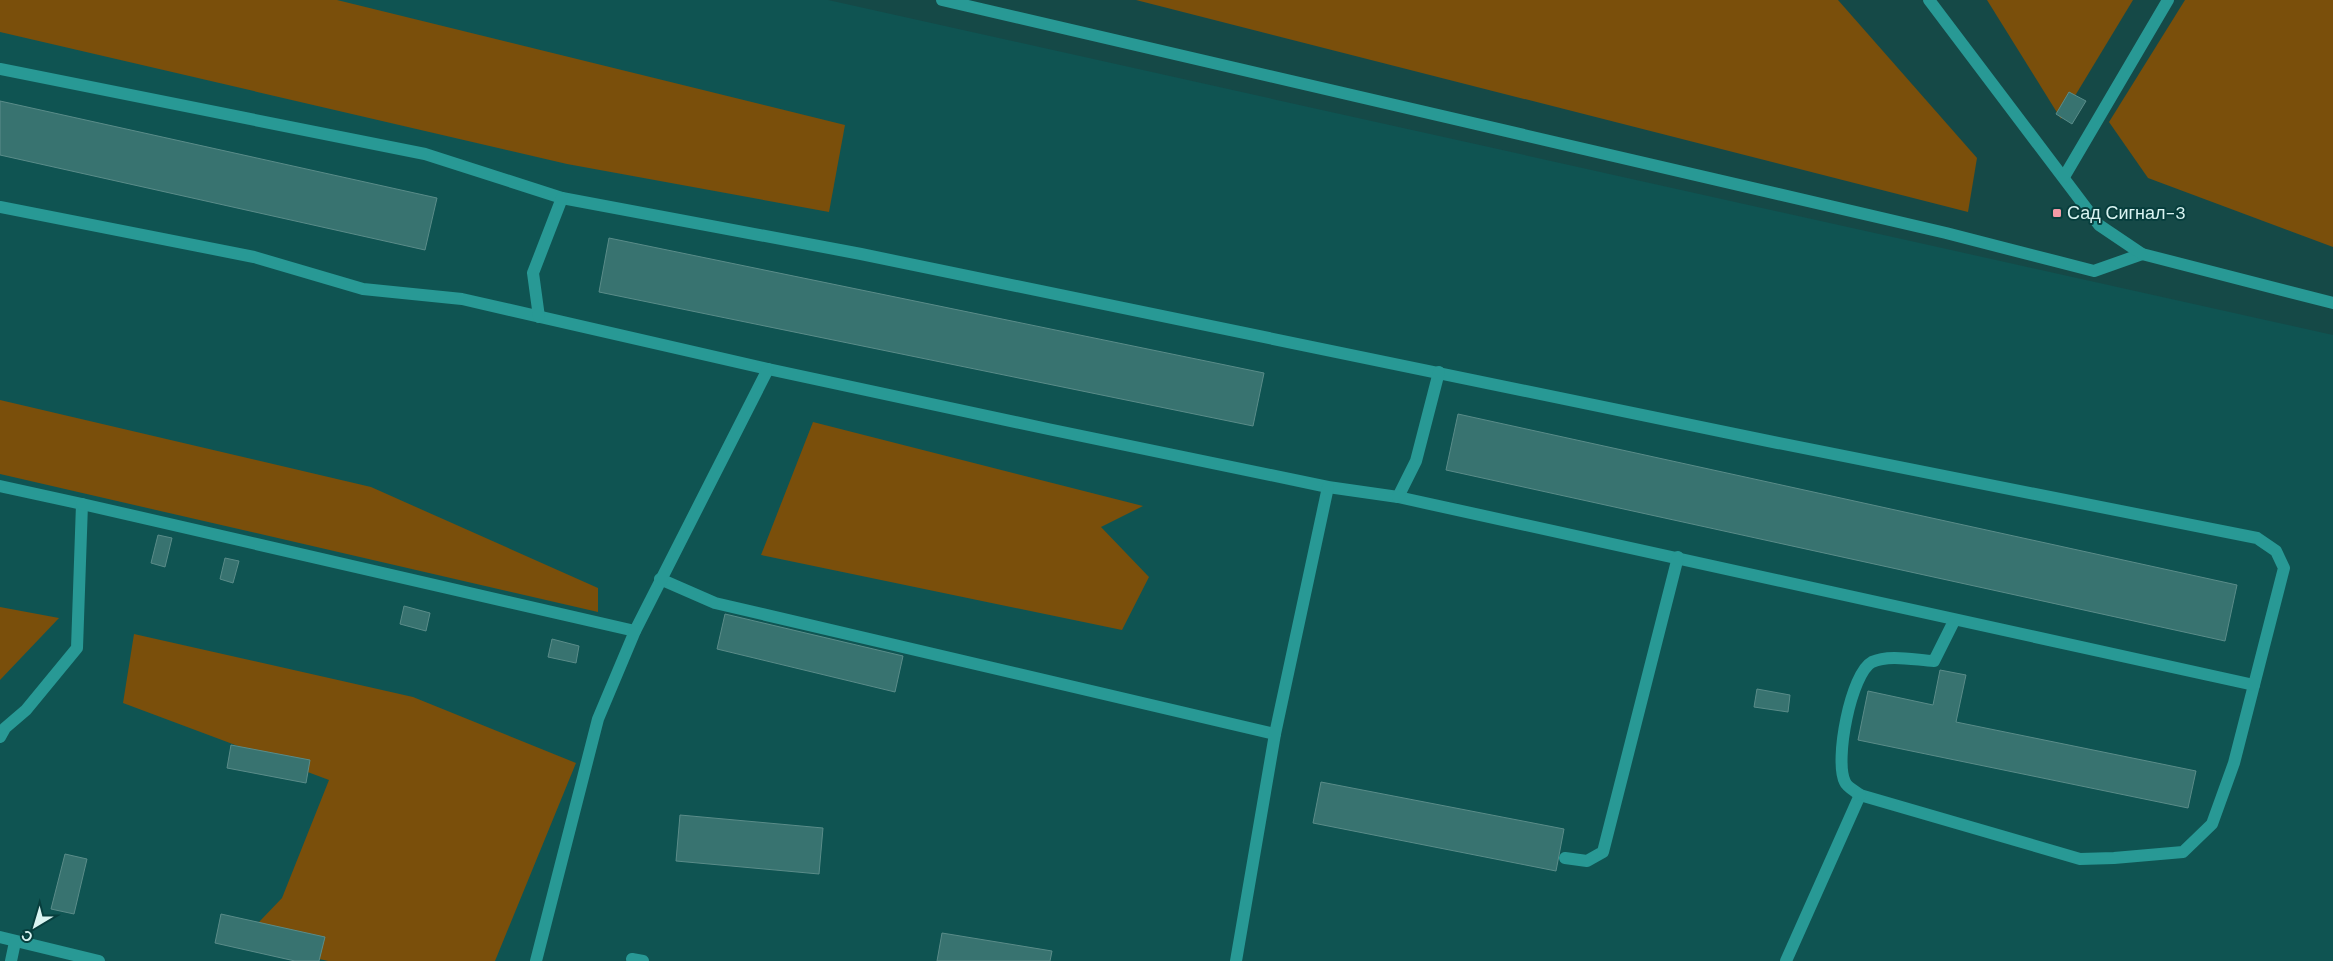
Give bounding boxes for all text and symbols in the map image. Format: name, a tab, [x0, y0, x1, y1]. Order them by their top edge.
place label: Сад Сигнал-3	[2067, 201, 2186, 225]
marker: Сад Сигнал-3	[2051, 207, 2063, 219]
north arrow	[10, 901, 60, 951]
text: С	[17, 926, 37, 946]

